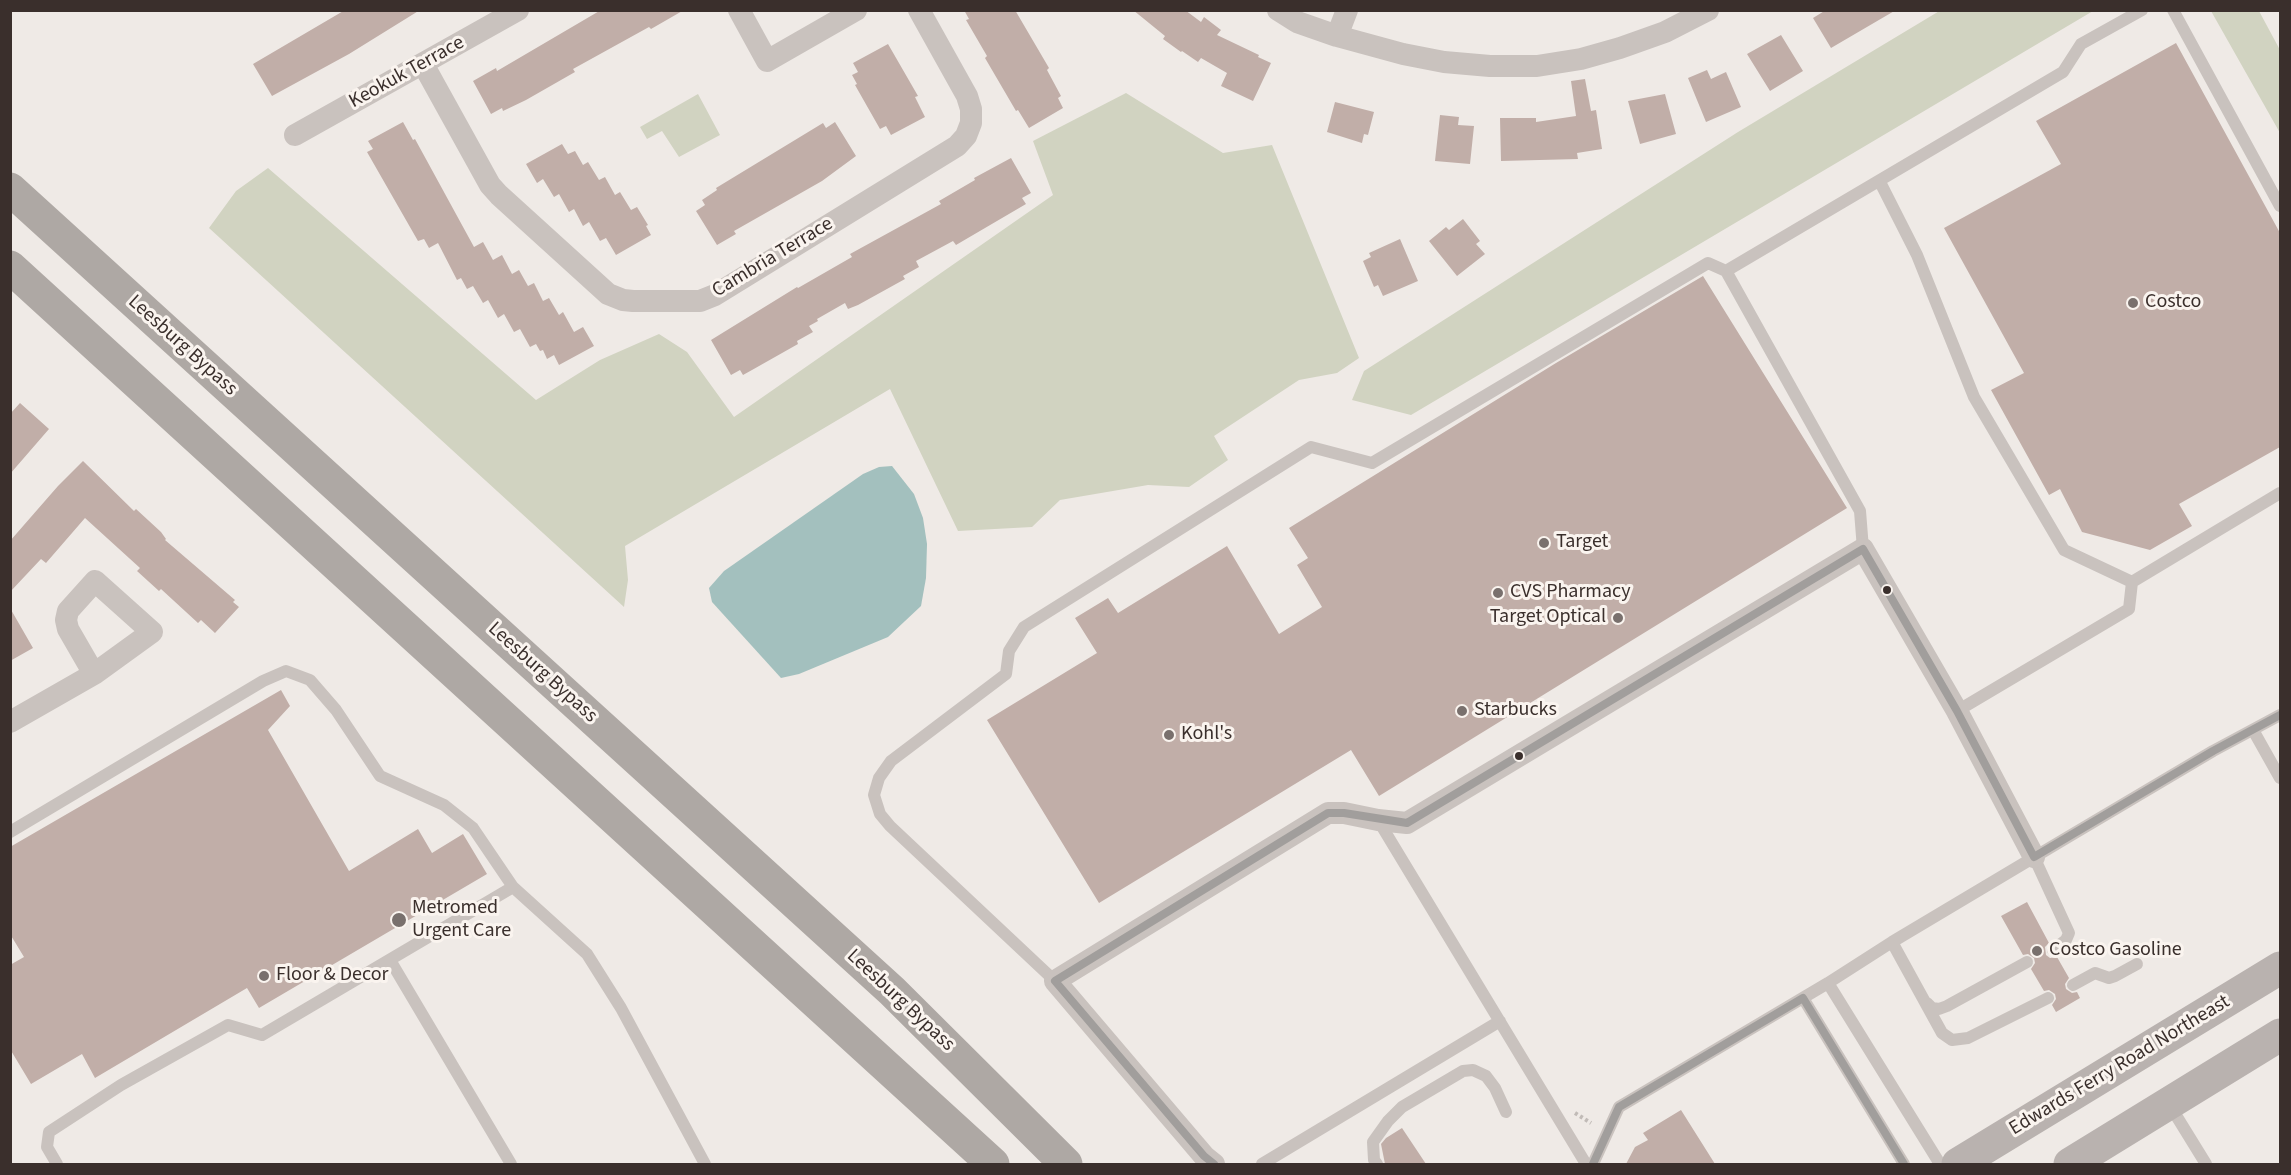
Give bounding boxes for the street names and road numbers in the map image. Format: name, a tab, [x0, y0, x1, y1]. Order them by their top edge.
street label: Keokuk Terrace	[345, 31, 469, 115]
street label: Cambria Terrace	[708, 213, 838, 303]
street label: Leesburg Bypass	[122, 291, 242, 401]
street label: Leesburg Bypass	[482, 618, 602, 728]
street label: Leesburg Bypass	[841, 945, 959, 1057]
street label: Edwards Ferry Road Northeast	[2005, 991, 2235, 1141]

